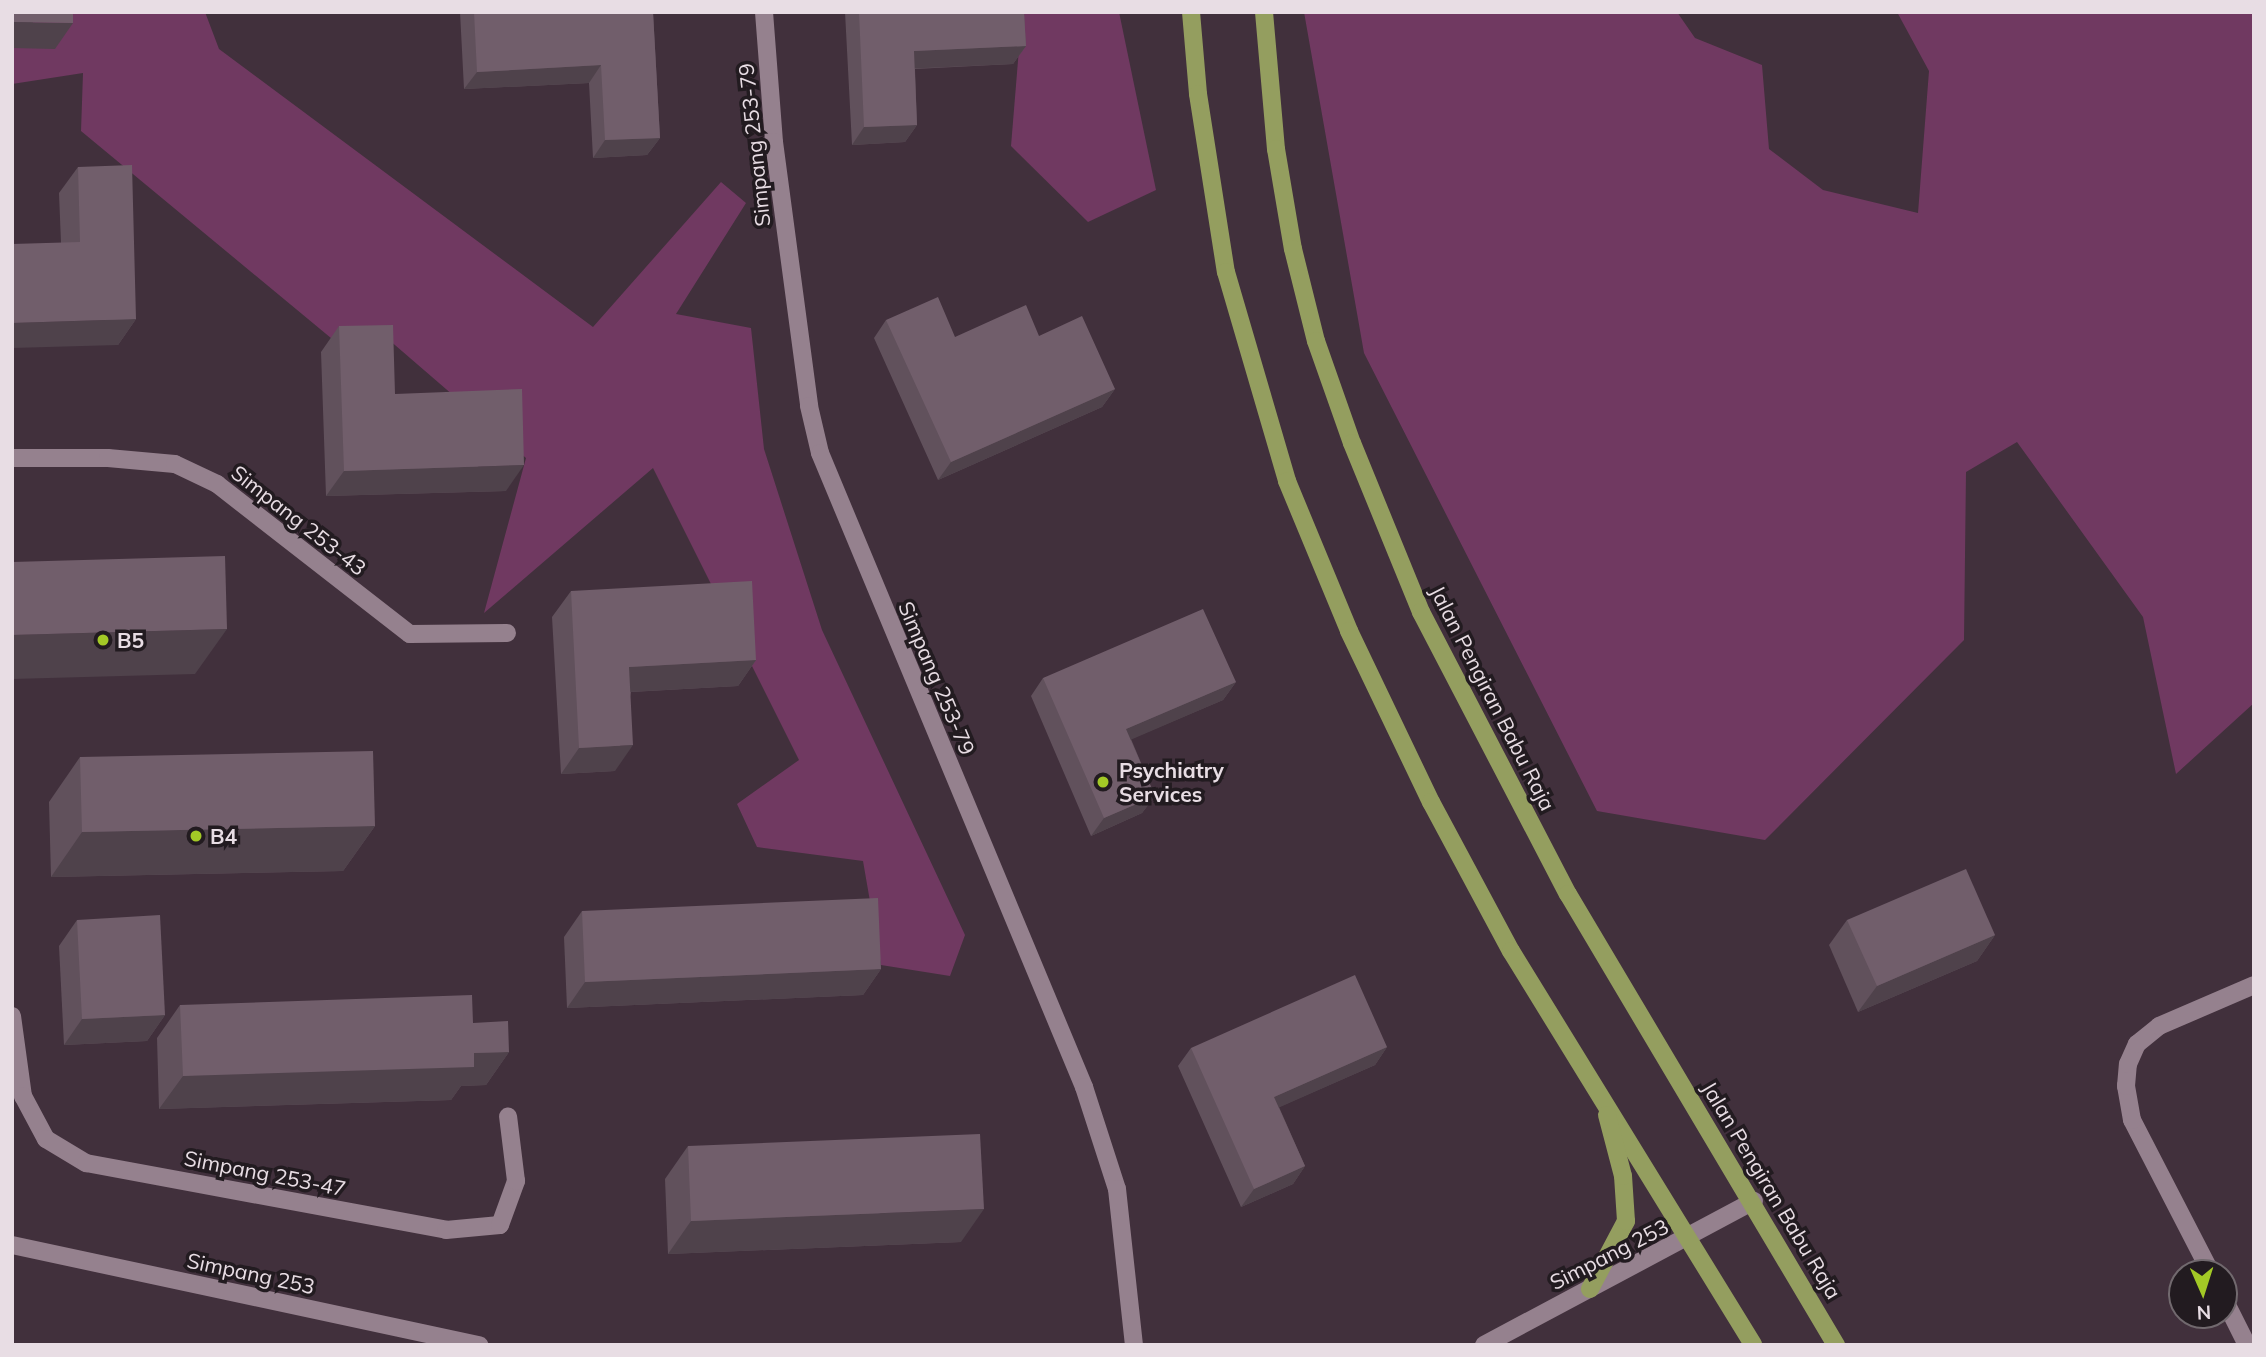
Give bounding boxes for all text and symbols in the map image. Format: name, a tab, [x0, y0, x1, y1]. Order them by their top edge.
street label: Simpang 253-79	[733, 62, 775, 228]
street label: Simpang 253-43	[227, 460, 371, 580]
street label: Jalan Pengiran Babu Raja	[1425, 581, 1561, 815]
street label: Simpang 253-79	[893, 598, 981, 758]
place label: B5	[117, 627, 144, 653]
marker: B5	[95, 632, 111, 648]
place label: Psychiatry Services	[1119, 757, 1224, 807]
marker: Psychiatry Services	[1093, 772, 1113, 792]
place label: B4	[210, 823, 237, 849]
marker: B4	[188, 828, 204, 844]
street label: Jalan Pengiran Babu Raja	[1697, 1077, 1847, 1303]
street label: Simpang 253-47	[182, 1145, 348, 1201]
street label: Simpang 253	[1545, 1213, 1673, 1295]
street label: Simpang 253	[185, 1247, 317, 1299]
north arrow	[2168, 1259, 2238, 1329]
text: N	[2196, 1301, 2212, 1325]

